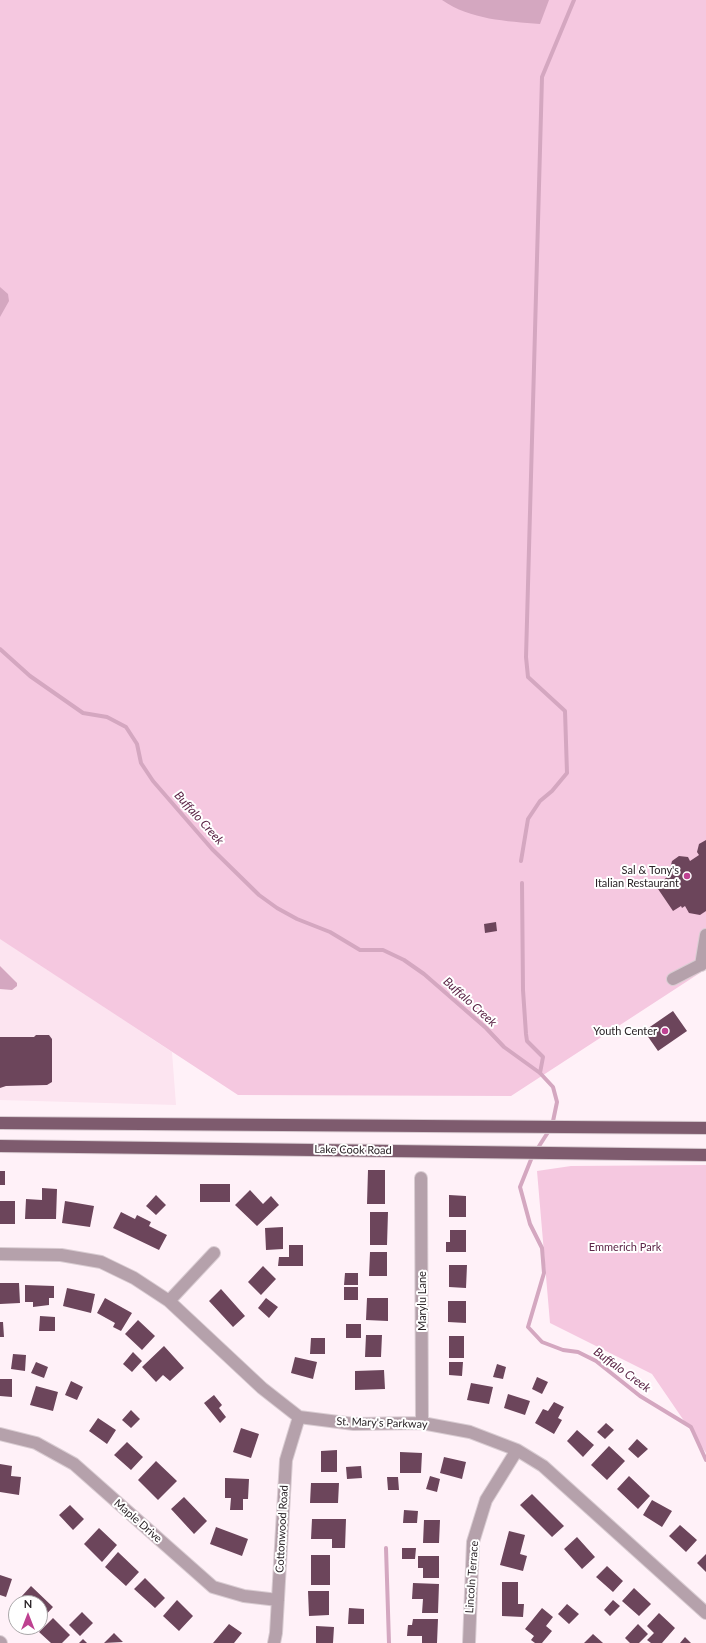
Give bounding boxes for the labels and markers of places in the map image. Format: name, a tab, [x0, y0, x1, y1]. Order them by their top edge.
place label: Sal & Tony's Italian Restaurant	[595, 863, 679, 889]
marker: Sal & Tony's Italian Restaurant	[682, 871, 692, 881]
place label: Youth Center	[593, 1024, 657, 1038]
marker: Youth Center	[660, 1026, 670, 1036]

